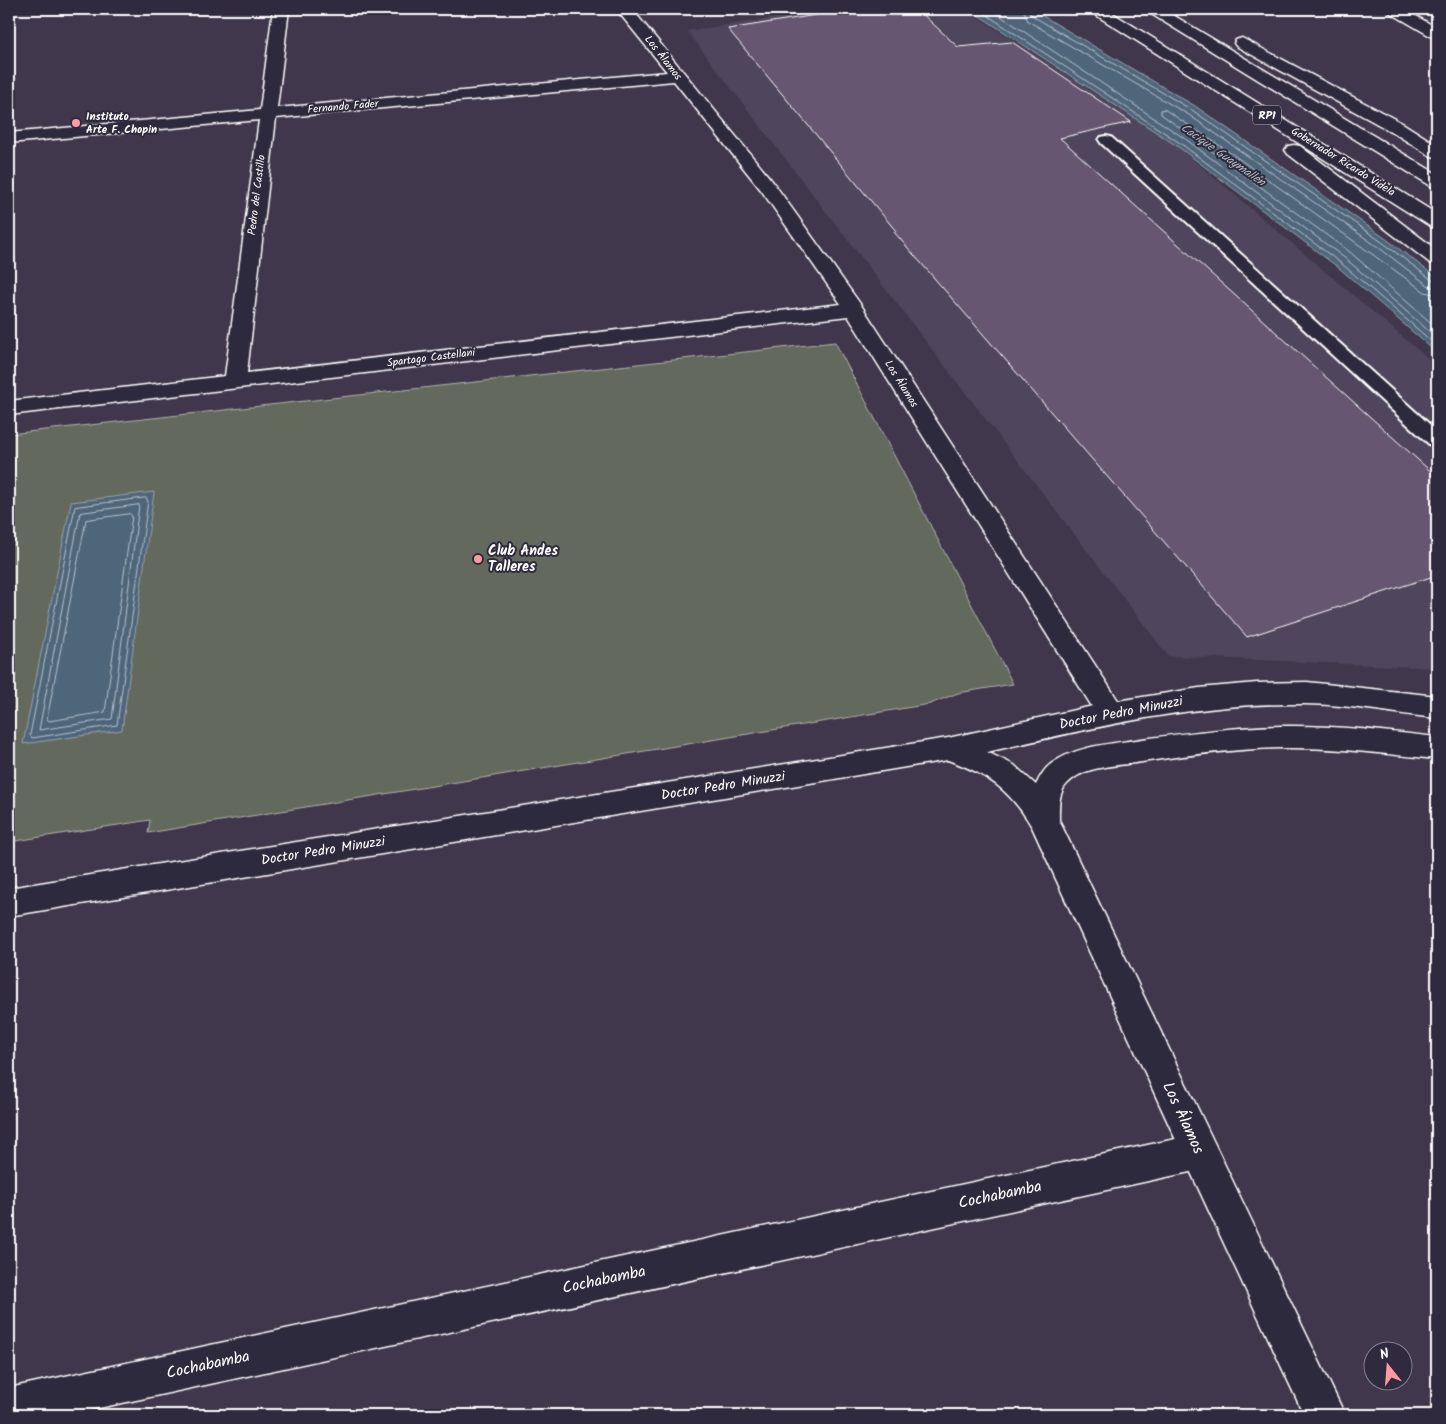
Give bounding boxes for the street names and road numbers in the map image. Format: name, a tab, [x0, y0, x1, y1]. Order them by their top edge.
street label: Los Álamos	[640, 32, 687, 85]
street label: Fernando Fader	[307, 95, 381, 119]
road number: RP1	[1253, 106, 1281, 124]
street label: Gobernador Ricardo Videla	[1287, 123, 1399, 201]
street label: Pedro del Castillo	[243, 154, 271, 236]
street label: Spartago Castellani	[386, 344, 476, 372]
street label: Los Álamos	[879, 357, 923, 412]
street label: Doctor Pedro Minuzzi	[1057, 690, 1185, 736]
street label: Doctor Pedro Minuzzi	[659, 765, 787, 807]
street label: Doctor Pedro Minuzzi	[259, 830, 387, 872]
street label: Los Álamos	[1155, 1078, 1211, 1158]
street label: Cochabamba	[956, 1174, 1044, 1216]
street label: Cochabamba	[560, 1259, 648, 1301]
street label: Cochabamba	[164, 1344, 252, 1386]

